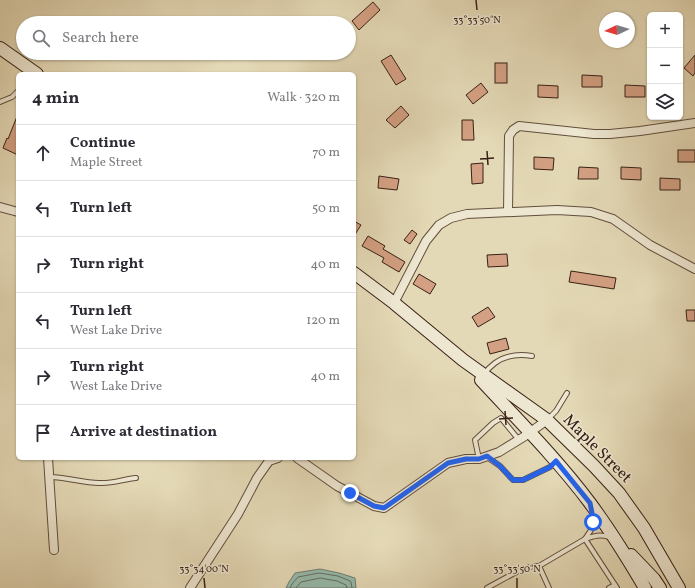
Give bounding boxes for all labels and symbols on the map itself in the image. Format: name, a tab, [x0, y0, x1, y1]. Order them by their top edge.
north arrow	[599, 12, 635, 48]
text: 33°33'50"N	[453, 13, 501, 27]
street label: Maple Street	[558, 410, 637, 489]
route end	[341, 484, 359, 502]
route start	[584, 513, 602, 531]
text: 33°34'00"N	[179, 562, 229, 576]
text: 33°33'50"N	[493, 562, 541, 576]

